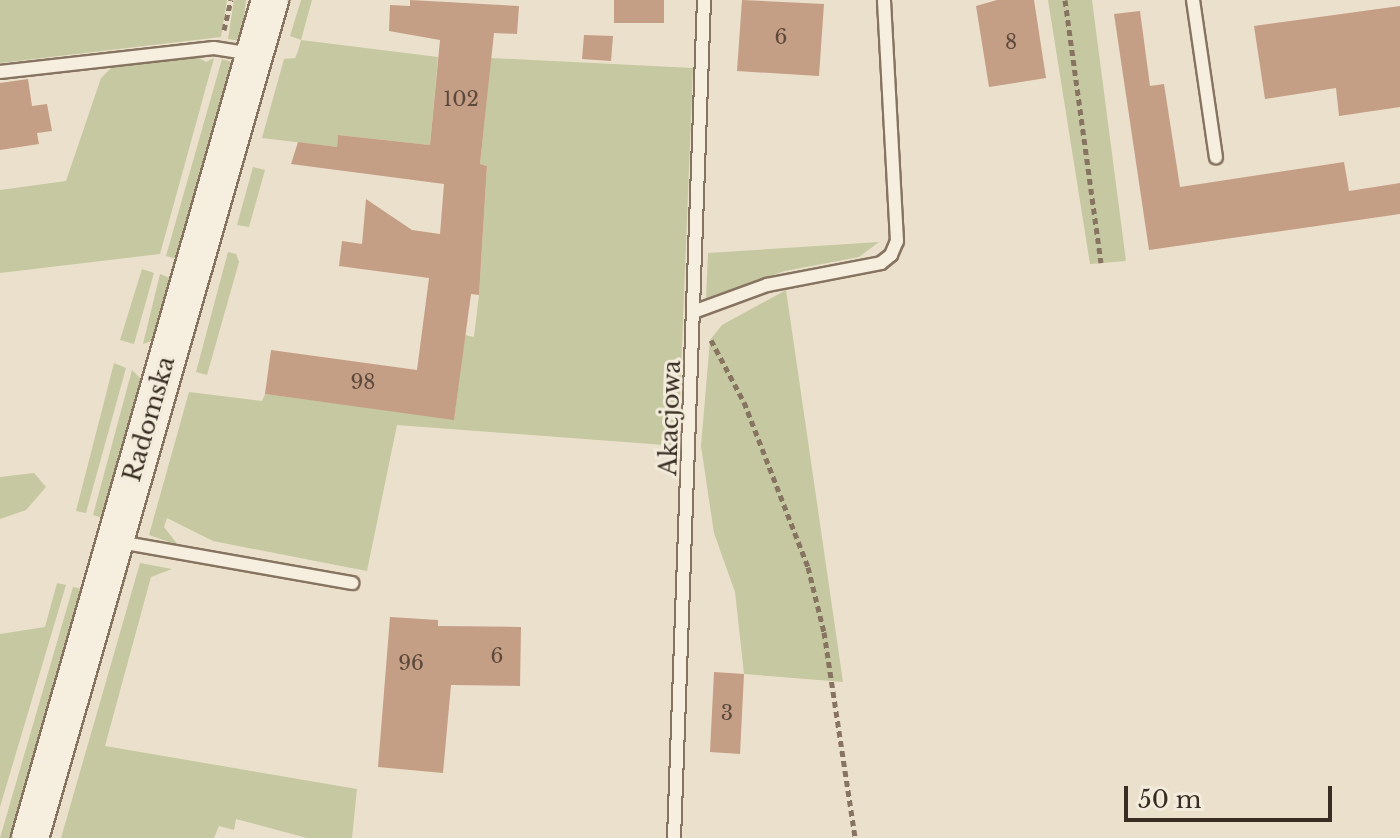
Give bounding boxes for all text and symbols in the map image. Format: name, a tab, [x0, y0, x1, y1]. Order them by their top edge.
house number: 6	[775, 25, 787, 49]
house number: 8	[1005, 30, 1017, 54]
house number: 102	[443, 87, 479, 111]
street label: Radomska	[117, 353, 181, 485]
street label: Akacjowa	[654, 360, 686, 476]
house number: 98	[351, 370, 375, 394]
house number: 6	[491, 644, 503, 668]
house number: 96	[398, 651, 424, 675]
house number: 3	[721, 701, 733, 725]
scale bar	[1128, 770, 1336, 820]
text: 50 m	[1138, 785, 1201, 814]

